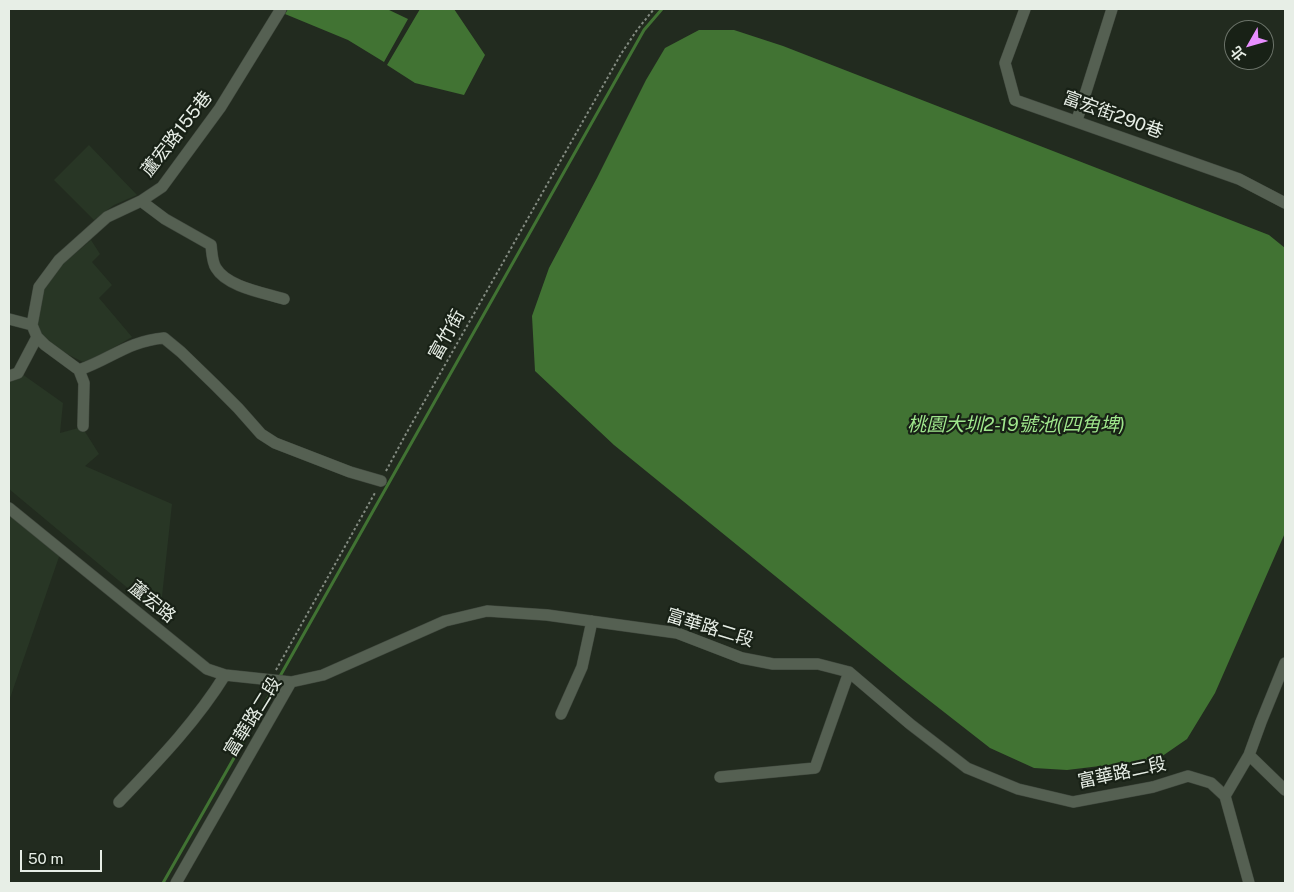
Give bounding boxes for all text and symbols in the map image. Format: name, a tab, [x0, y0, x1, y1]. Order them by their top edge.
north arrow	[1224, 20, 1274, 70]
text: 北	[1227, 43, 1249, 64]
street label: 蘆宏路155巷	[137, 87, 217, 181]
street label: 富宏街290巷	[1060, 87, 1166, 143]
street label: 富竹街	[424, 306, 470, 364]
water label: 桃園大圳2-19號池(四角埤)	[907, 414, 1125, 436]
street label: 蘆宏路	[124, 577, 180, 627]
street label: 富華路二段	[664, 605, 756, 651]
street label: 富華路二段	[220, 673, 286, 761]
street label: 富華路二段	[1076, 753, 1168, 793]
scale bar	[22, 840, 105, 872]
text: 50 m	[28, 850, 63, 867]

